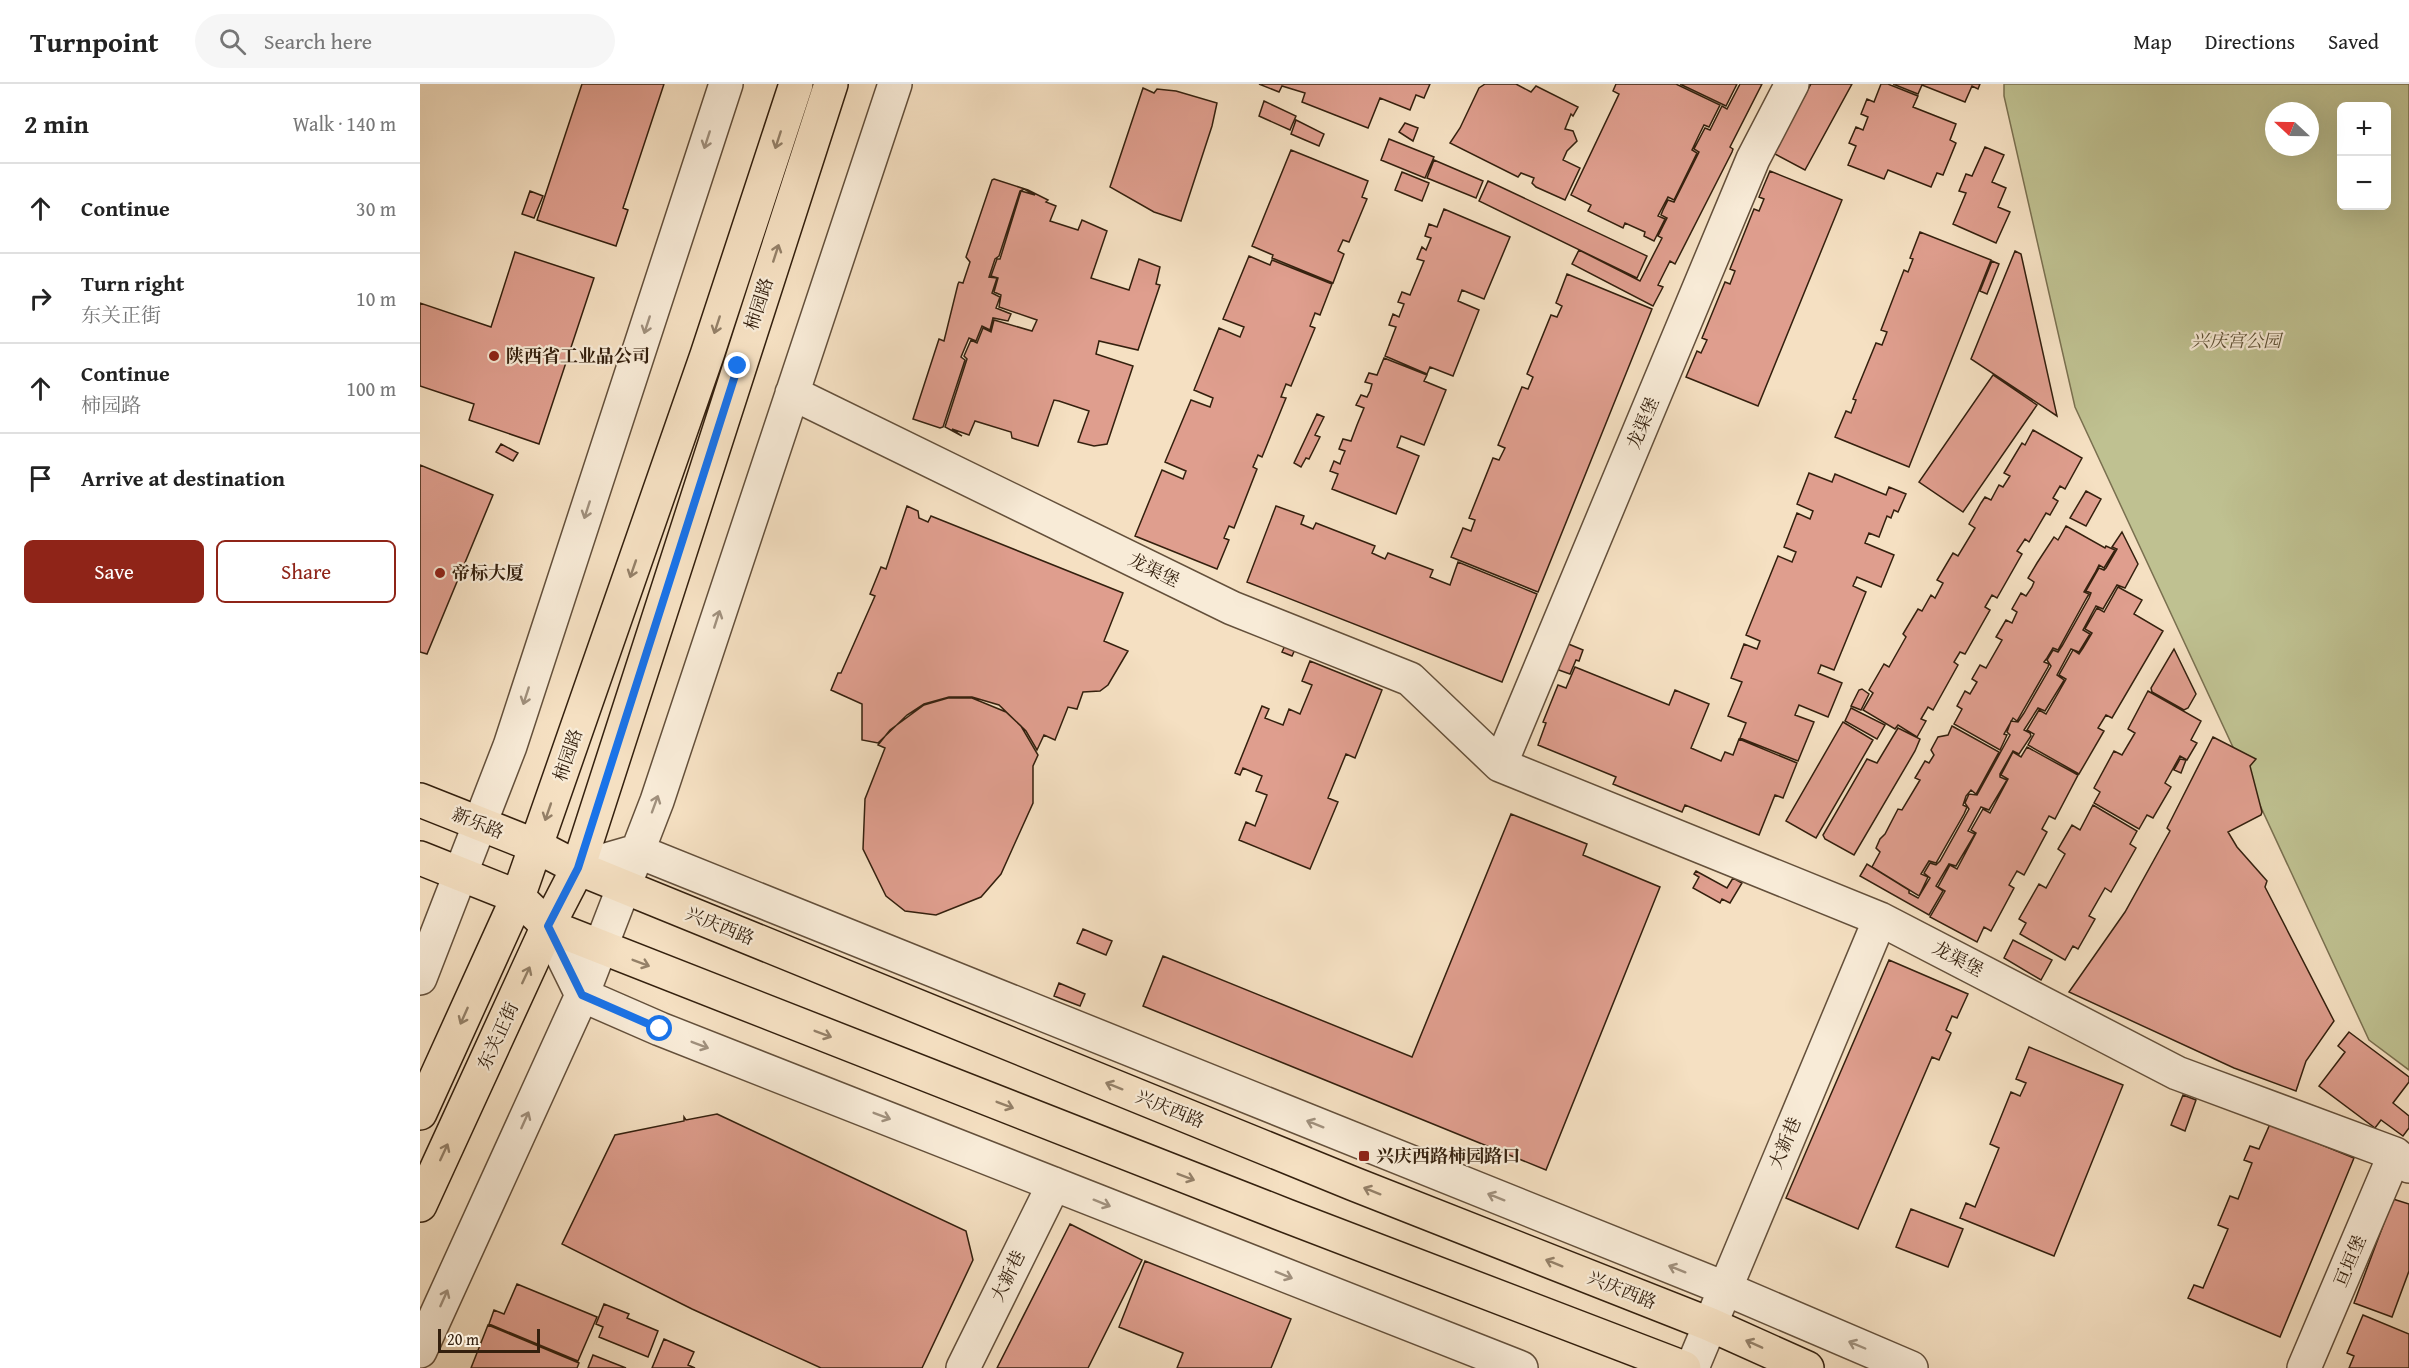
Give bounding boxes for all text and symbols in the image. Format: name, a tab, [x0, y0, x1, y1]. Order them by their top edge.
search box	[195, 14, 615, 68]
text: Turnpoint	[30, 21, 159, 62]
icon: search	[216, 25, 249, 58]
text: Search here	[264, 25, 372, 57]
text: Map	[2133, 26, 2172, 57]
text: Directions	[2205, 26, 2295, 57]
text: Saved	[2328, 26, 2379, 57]
north arrow	[2265, 102, 2319, 156]
map controls	[2337, 102, 2391, 210]
button: +	[2337, 102, 2391, 156]
text: 2 min	[24, 104, 89, 143]
text: Walk · 140 m	[293, 109, 396, 138]
one-way arrow	[701, 130, 712, 149]
one-way arrow	[772, 130, 783, 149]
button: −	[2337, 156, 2391, 210]
icon: ahead	[24, 192, 57, 225]
text: Continue	[81, 192, 170, 224]
text: 30 m	[356, 194, 396, 223]
one-way arrow	[771, 244, 782, 263]
text: Turn right	[81, 267, 184, 299]
street label: 柿园路	[737, 274, 780, 334]
icon: right	[24, 282, 57, 315]
text: 10 m	[356, 284, 396, 313]
text: 东关正街	[81, 300, 161, 329]
one-way arrow	[641, 315, 652, 334]
one-way arrow	[711, 315, 722, 334]
park label: 兴庆宫公园	[2191, 327, 2284, 354]
place label: 陕西省工业品公司	[506, 342, 650, 369]
marker: 陕西省工业品公司	[487, 349, 501, 363]
route end	[724, 352, 750, 378]
text: Continue	[81, 357, 170, 389]
icon: ahead	[24, 372, 57, 405]
text: 100 m	[346, 374, 396, 403]
text: 柿园路	[81, 390, 141, 419]
street label: 龙渠堡	[1620, 393, 1666, 453]
icon: arrive	[24, 462, 57, 495]
text: Arrive at destination	[81, 462, 285, 494]
one-way arrow	[580, 500, 591, 519]
button: Save	[24, 540, 204, 603]
button: Share	[216, 540, 396, 603]
street label: 龙渠堡	[1124, 546, 1184, 594]
place label: 帝标大厦	[452, 559, 524, 586]
one-way arrow	[626, 559, 637, 578]
marker: 帝标大厦	[433, 566, 447, 580]
one-way arrow	[713, 611, 724, 629]
one-way arrow	[520, 686, 531, 705]
street label: 柿园路	[546, 725, 589, 785]
one-way arrow	[651, 796, 662, 814]
street label: 新乐路	[448, 800, 508, 845]
one-way arrow	[541, 802, 552, 821]
street label: 兴庆西路	[682, 900, 759, 952]
street label: 龙渠堡	[1928, 934, 1988, 983]
one-way arrow	[632, 958, 650, 969]
one-way arrow	[520, 966, 532, 984]
street label: 东关正街	[470, 997, 525, 1074]
one-way arrow	[457, 1007, 469, 1025]
route start	[646, 1015, 672, 1041]
one-way arrow	[813, 1029, 832, 1040]
one-way arrow	[691, 1040, 709, 1051]
one-way arrow	[1105, 1080, 1124, 1091]
street label: 兴庆西路	[1132, 1083, 1209, 1135]
one-way arrow	[995, 1101, 1013, 1112]
one-way arrow	[520, 1112, 531, 1130]
one-way arrow	[872, 1112, 891, 1123]
street label: 大新巷	[1762, 1113, 1808, 1173]
one-way arrow	[1306, 1118, 1325, 1129]
place label: 兴庆西路柿园路口	[1376, 1142, 1520, 1169]
one-way arrow	[439, 1144, 451, 1162]
marker: 兴庆西路柿园路口	[1357, 1149, 1371, 1163]
one-way arrow	[1176, 1172, 1195, 1183]
one-way arrow	[1364, 1185, 1382, 1196]
one-way arrow	[1487, 1191, 1506, 1202]
one-way arrow	[1093, 1198, 1111, 1209]
street label: 亘垣堡	[2327, 1231, 2373, 1291]
street label: 大新巷	[984, 1246, 1032, 1306]
one-way arrow	[1545, 1257, 1563, 1268]
one-way arrow	[1668, 1263, 1687, 1274]
street label: 兴庆西路	[1584, 1264, 1661, 1316]
one-way arrow	[1274, 1270, 1293, 1281]
one-way arrow	[439, 1289, 451, 1307]
scale bar	[438, 1326, 540, 1354]
text: 20 m	[447, 1327, 479, 1351]
one-way arrow	[1745, 1338, 1763, 1350]
one-way arrow	[1848, 1339, 1866, 1350]

